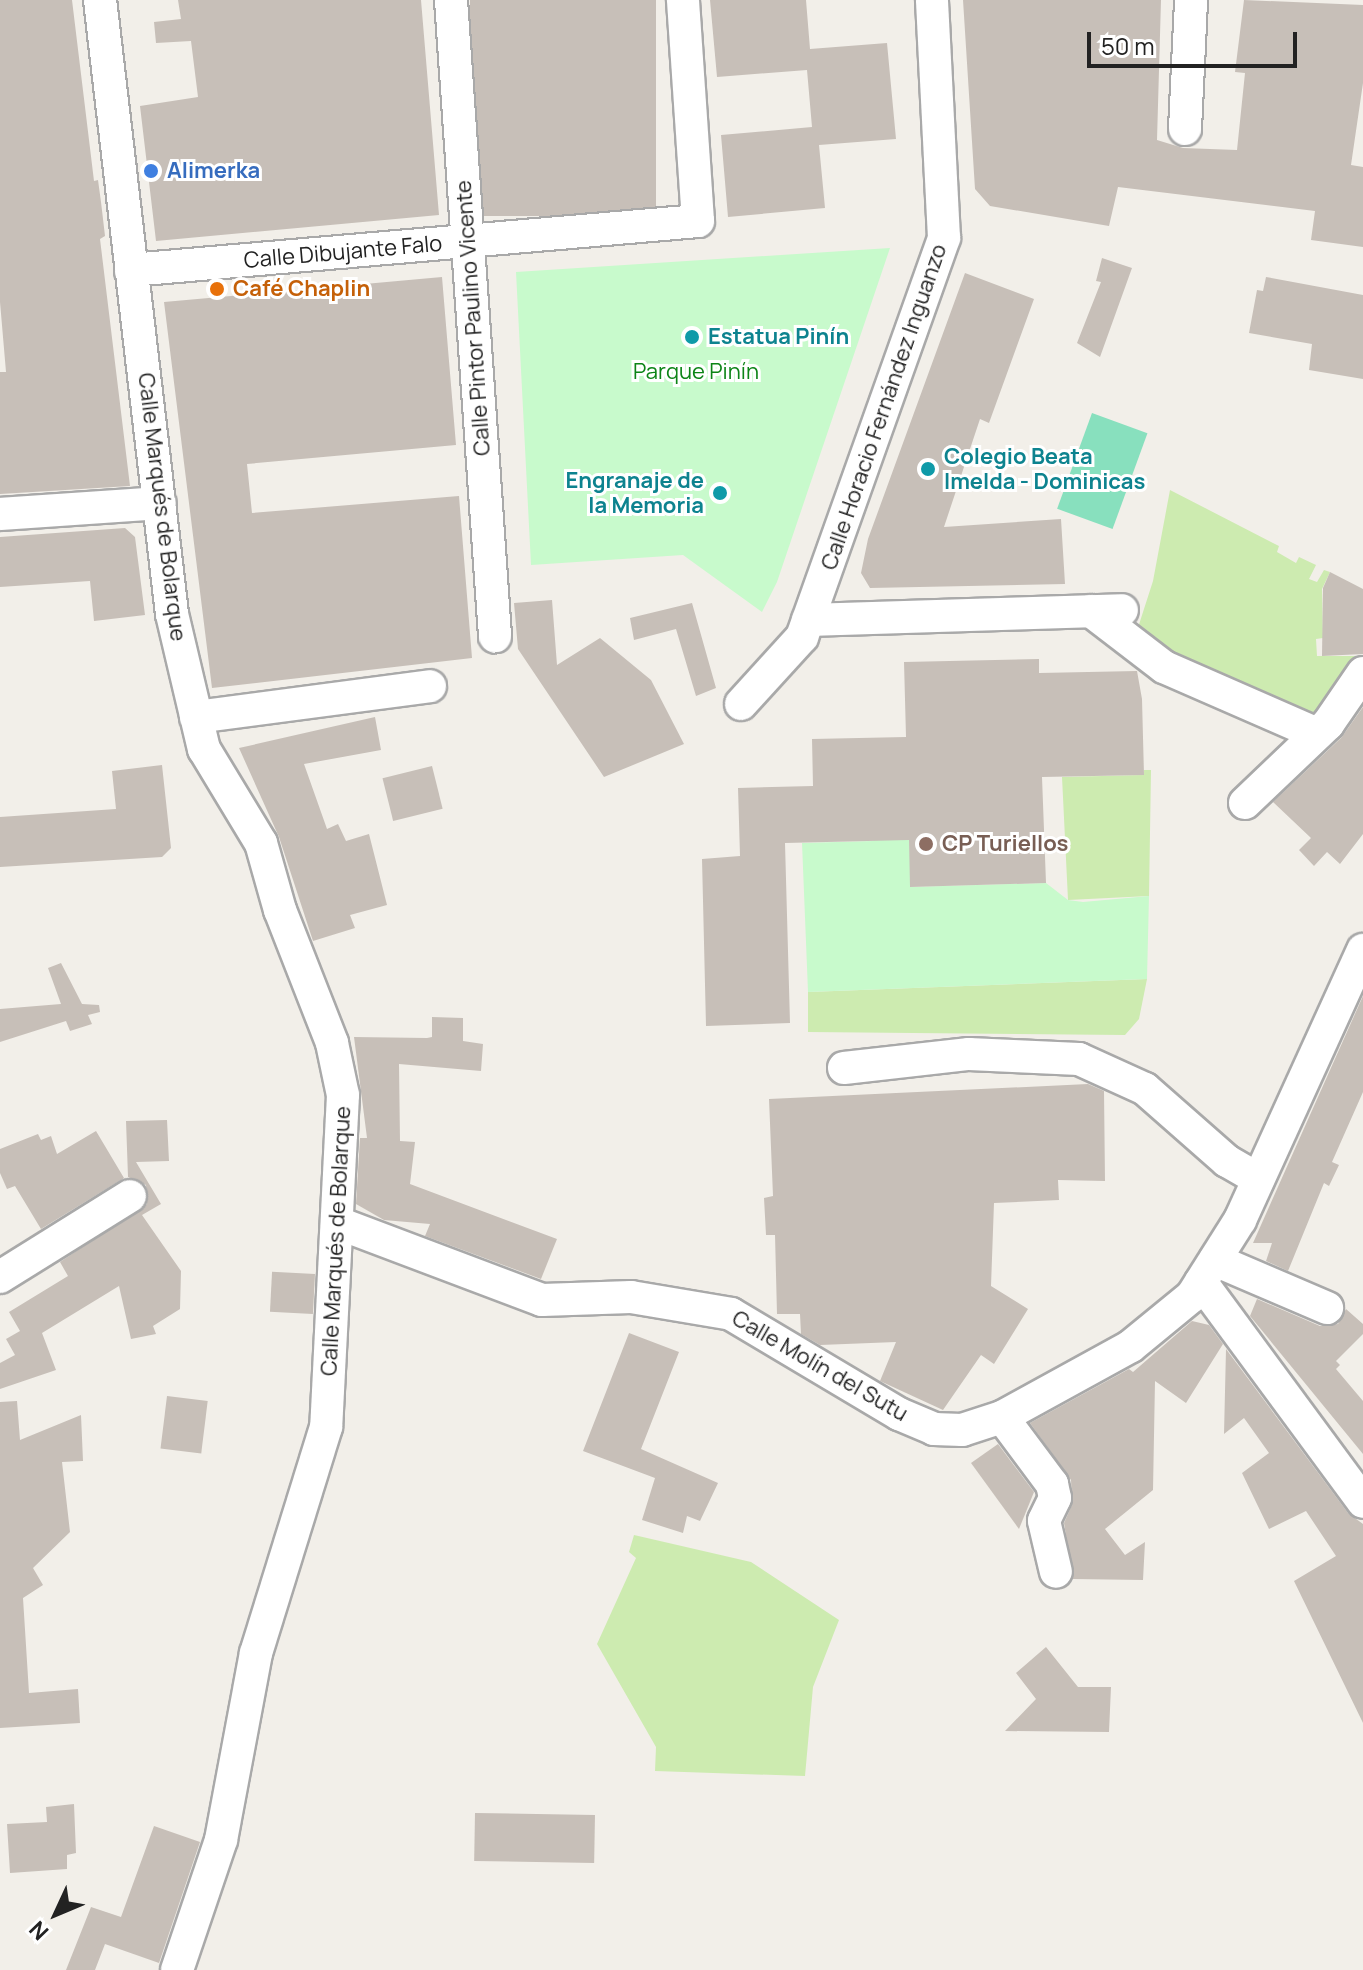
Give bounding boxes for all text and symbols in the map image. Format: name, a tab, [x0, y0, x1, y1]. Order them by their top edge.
scale bar	[1091, 16, 1301, 66]
text: 50 m	[1101, 29, 1155, 62]
place label: Alimerka	[167, 158, 260, 184]
marker: Alimerka	[142, 162, 160, 180]
street label: Calle Pintor Paulino Vicente	[450, 179, 496, 457]
street label: Calle Dibujante Falo	[243, 230, 443, 274]
street label: Calle Horacio Fernández Inguanzo	[816, 241, 952, 573]
place label: Café Chaplin	[233, 276, 370, 302]
marker: Café Chaplin	[208, 280, 226, 298]
place label: Estatua Pinín	[708, 324, 849, 350]
marker: Estatua Pinín	[683, 328, 701, 346]
park label: Parque Pinín	[633, 359, 759, 385]
street label: Calle Marqués de Bolarque	[132, 371, 192, 643]
place label: Colegio Beata Imelda - Dominicas	[944, 443, 1145, 494]
marker: Colegio Beata Imelda - Dominicas	[919, 460, 937, 478]
place label: Engranaje de la Memoria	[565, 467, 704, 518]
marker: Engranaje de la Memoria	[711, 484, 729, 502]
place label: CP Turiellos	[942, 831, 1068, 857]
marker: CP Turiellos	[917, 835, 935, 853]
street label: Calle Marqués de Bolarque	[316, 1105, 356, 1377]
street label: Calle Molín del Sutu	[727, 1305, 913, 1427]
north arrow	[16, 1874, 96, 1954]
text: N	[22, 1915, 55, 1947]

